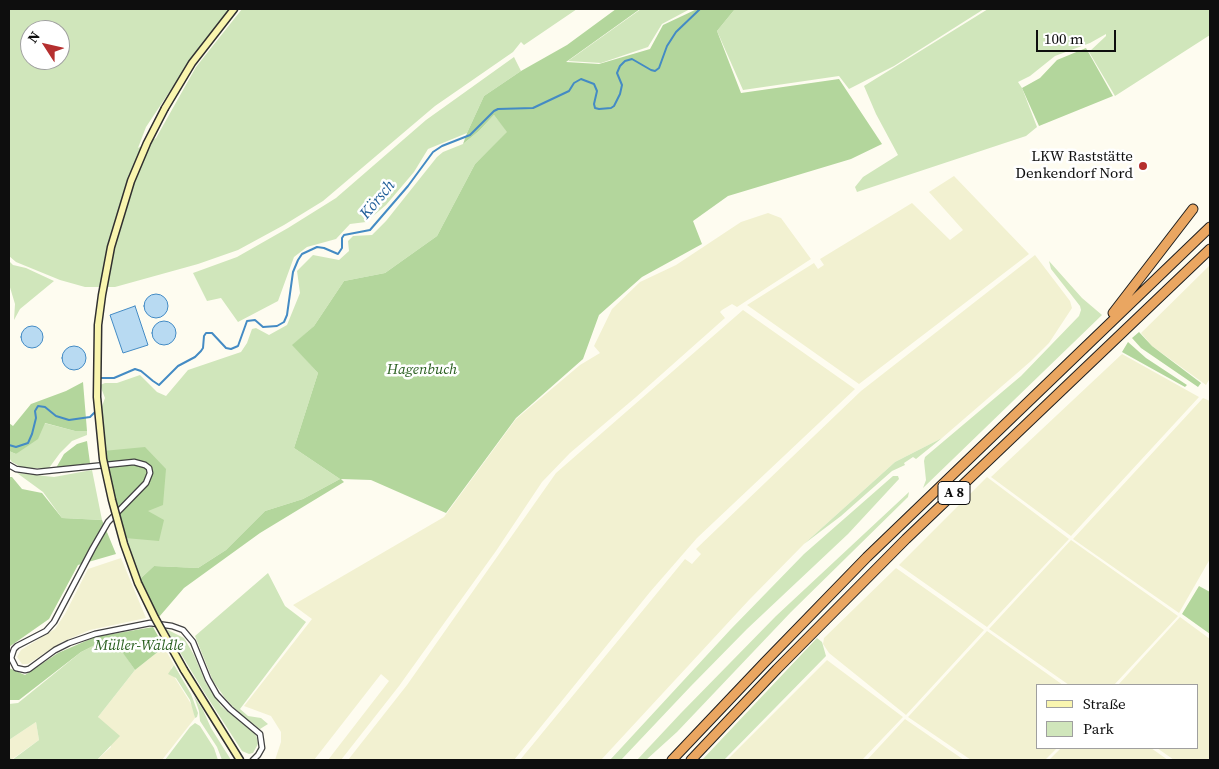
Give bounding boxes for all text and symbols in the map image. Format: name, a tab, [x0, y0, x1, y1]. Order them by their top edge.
north arrow	[20, 20, 70, 70]
scale bar	[1039, 20, 1119, 52]
text: N	[22, 27, 45, 47]
text: 100 m	[1044, 28, 1084, 49]
place label: LKW Raststätte Denkendorf Nord	[1015, 148, 1133, 183]
marker: LKW Raststätte Denkendorf Nord	[1137, 160, 1149, 172]
water label: Körsch	[356, 177, 400, 223]
park label: Hagenbuch	[387, 361, 457, 379]
road number: A 8	[938, 482, 970, 504]
park label: Müller-Wäldle	[95, 637, 183, 655]
legend	[1036, 684, 1199, 749]
text: Straße	[1083, 693, 1126, 714]
text: Park	[1083, 718, 1114, 739]

